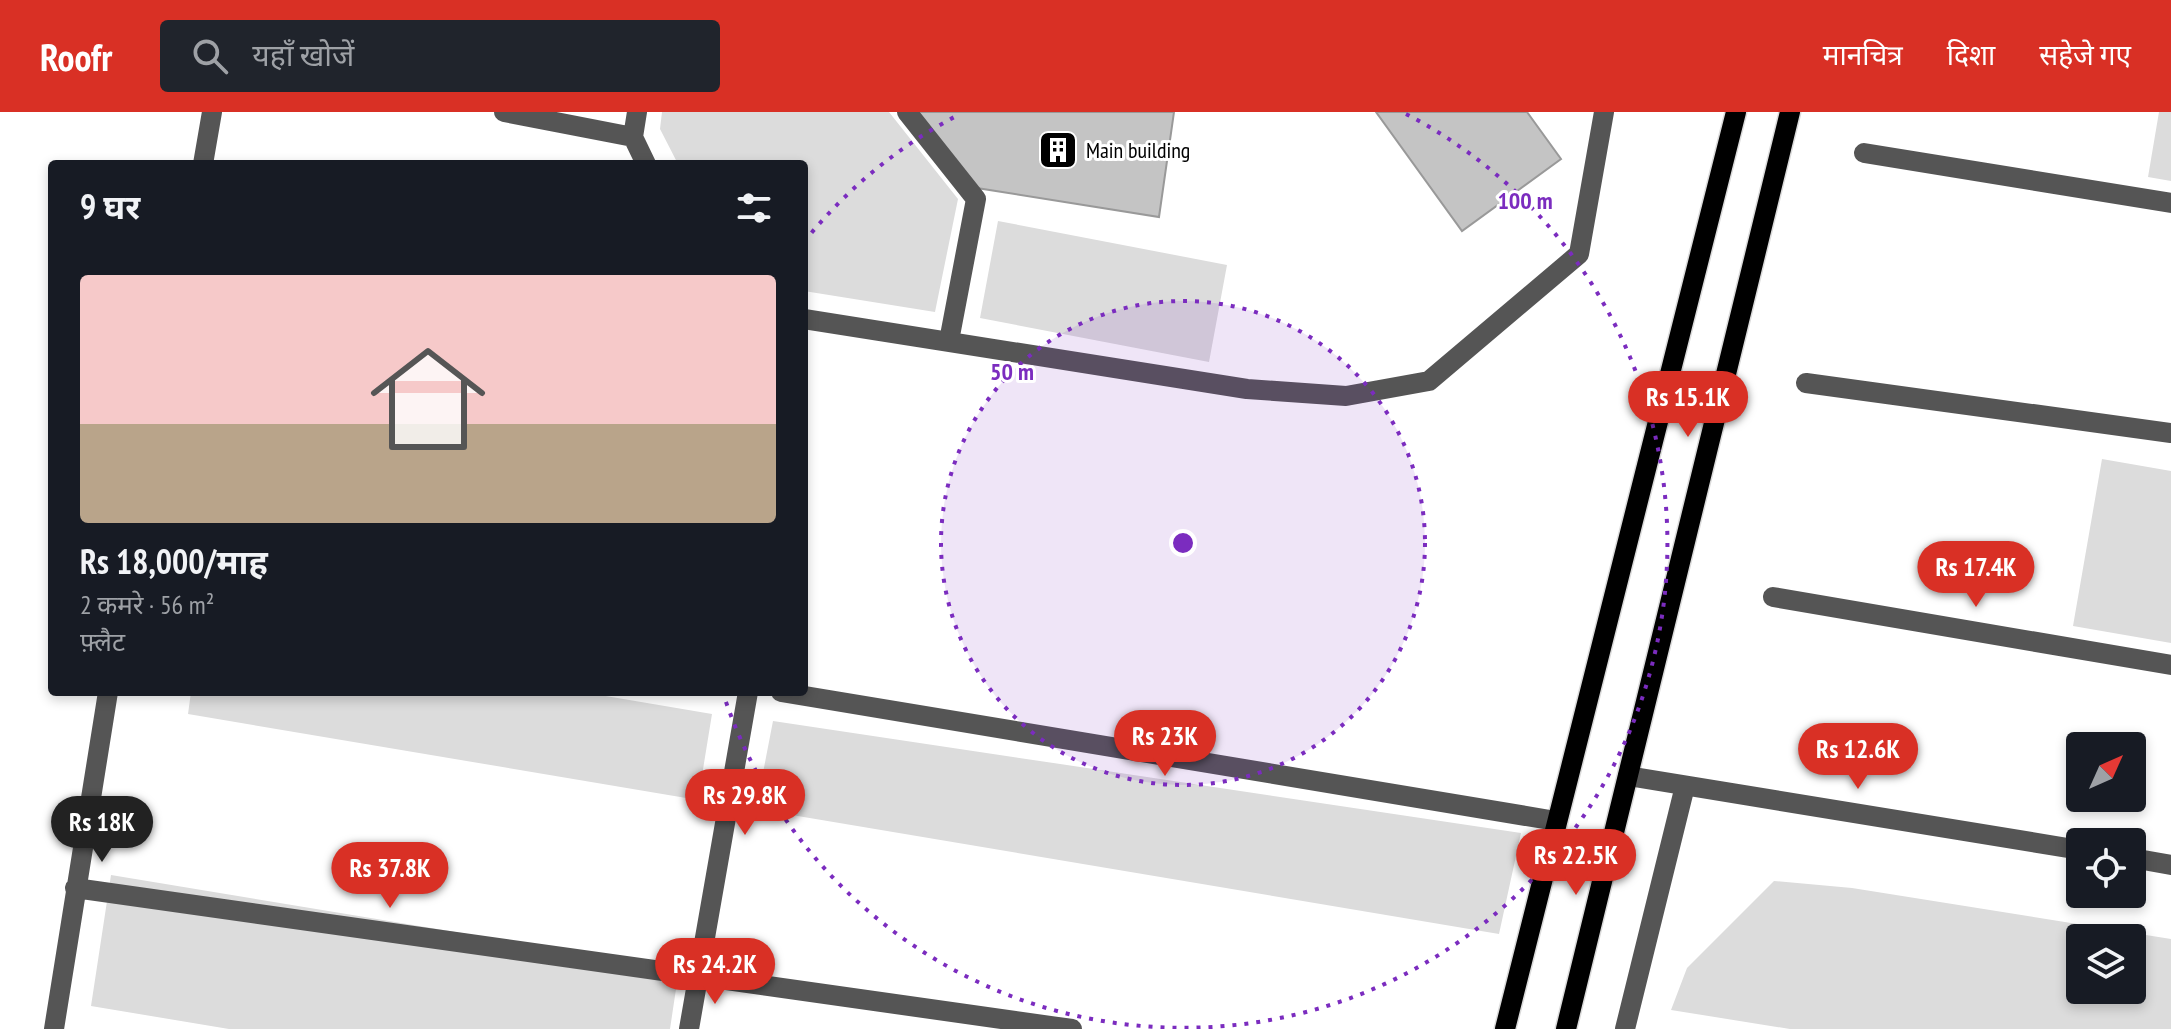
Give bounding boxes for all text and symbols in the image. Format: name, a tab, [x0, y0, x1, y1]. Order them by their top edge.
search box	[160, 20, 720, 92]
text: Roofr	[40, 32, 112, 81]
icon: search	[188, 34, 232, 78]
text: यहाँ खोजें	[252, 35, 354, 74]
text: मानचित्र	[1823, 36, 1903, 73]
text: दिशा	[1947, 36, 1995, 73]
text: सहेजे गए	[2039, 36, 2131, 73]
building icon: Main building	[1037, 129, 1079, 171]
place label: Main building	[1086, 136, 1190, 164]
text: 9 घर	[80, 184, 140, 228]
text: 100 m	[1497, 185, 1553, 216]
icon: filters	[732, 186, 776, 230]
icon: home	[356, 327, 500, 471]
text: 50 m	[990, 356, 1034, 387]
pin: Rs 15.1K	[1605, 371, 1771, 439]
text: Rs 15.1K	[1646, 380, 1730, 413]
centre of rings	[1169, 529, 1197, 557]
text: Rs 18,000/माह	[80, 539, 268, 583]
pin: Rs 17.4K	[1893, 541, 2059, 609]
text: Rs 17.4K	[1935, 550, 2017, 583]
text: 2 कमरे · 56 m²	[80, 588, 214, 621]
text: फ़्लैट	[80, 625, 125, 658]
pin: Rs 23K	[1100, 710, 1230, 778]
text: Rs 23K	[1132, 719, 1198, 752]
pin: Rs 12.6K	[1775, 723, 1941, 791]
text: Rs 12.6K	[1816, 732, 1900, 765]
north arrow	[2066, 732, 2146, 812]
map controls	[2066, 732, 2146, 1004]
pin: Rs 29.8K	[662, 769, 828, 837]
text: Rs 29.8K	[703, 778, 787, 811]
pin: Rs 18K	[37, 796, 167, 864]
text: Rs 18K	[69, 805, 135, 838]
button: locate	[2066, 828, 2146, 908]
pin: Rs 22.5K	[1493, 829, 1659, 897]
text: Rs 22.5K	[1534, 838, 1618, 871]
pin: Rs 37.8K	[307, 842, 473, 910]
text: Rs 37.8K	[349, 851, 431, 884]
button: layers	[2066, 924, 2146, 1004]
pin: Rs 24.2K	[632, 938, 798, 1006]
text: Rs 24.2K	[673, 947, 757, 980]

